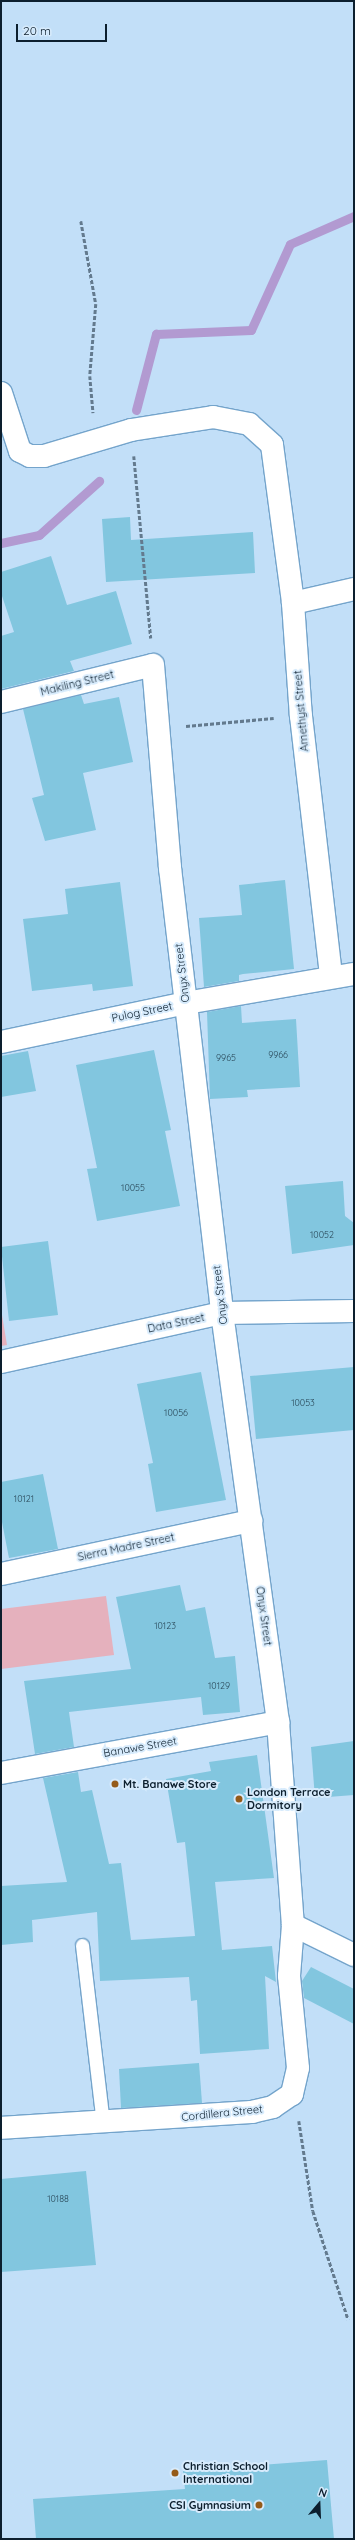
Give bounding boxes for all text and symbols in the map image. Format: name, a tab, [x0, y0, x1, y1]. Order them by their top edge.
scale bar	[18, 16, 109, 42]
text: 20 m	[23, 23, 51, 38]
street label: Makiling Street	[39, 668, 115, 698]
street label: Amethyst Street	[291, 670, 311, 752]
street label: Onyx Street	[172, 943, 192, 1003]
street label: Pulog Street	[110, 999, 174, 1025]
house number: 9966	[268, 1050, 288, 1060]
house number: 9965	[216, 1053, 236, 1063]
house number: 10055	[121, 1183, 145, 1193]
house number: 10052	[310, 1230, 334, 1240]
street label: Onyx Street	[210, 1265, 230, 1325]
street label: Data Street	[146, 1311, 206, 1335]
house number: 10053	[291, 1398, 315, 1408]
house number: 10056	[164, 1408, 188, 1418]
house number: 10121	[14, 1494, 34, 1504]
street label: Sierra Madre Street	[76, 1530, 176, 1564]
street label: Onyx Street	[253, 1586, 275, 1646]
house number: 10123	[154, 1621, 176, 1631]
house number: 10129	[208, 1681, 230, 1691]
street label: Banawe Street	[102, 1734, 178, 1760]
place label: Mt. Banawe Store	[123, 1777, 217, 1791]
marker: Mt. Banawe Store	[110, 1779, 120, 1789]
place label: London Terrace Dormitory	[247, 1786, 331, 1812]
marker: London Terrace Dormitory	[234, 1794, 244, 1804]
street label: Cordillera Street	[181, 2102, 263, 2124]
house number: 10188	[47, 2194, 69, 2204]
place label: Christian School International	[183, 2460, 268, 2486]
marker: Christian School International	[170, 2468, 180, 2478]
north arrow	[299, 2484, 339, 2524]
text: N	[317, 2485, 329, 2501]
place label: CSI Gymnasium	[169, 2498, 251, 2512]
marker: CSI Gymnasium	[254, 2500, 264, 2510]

